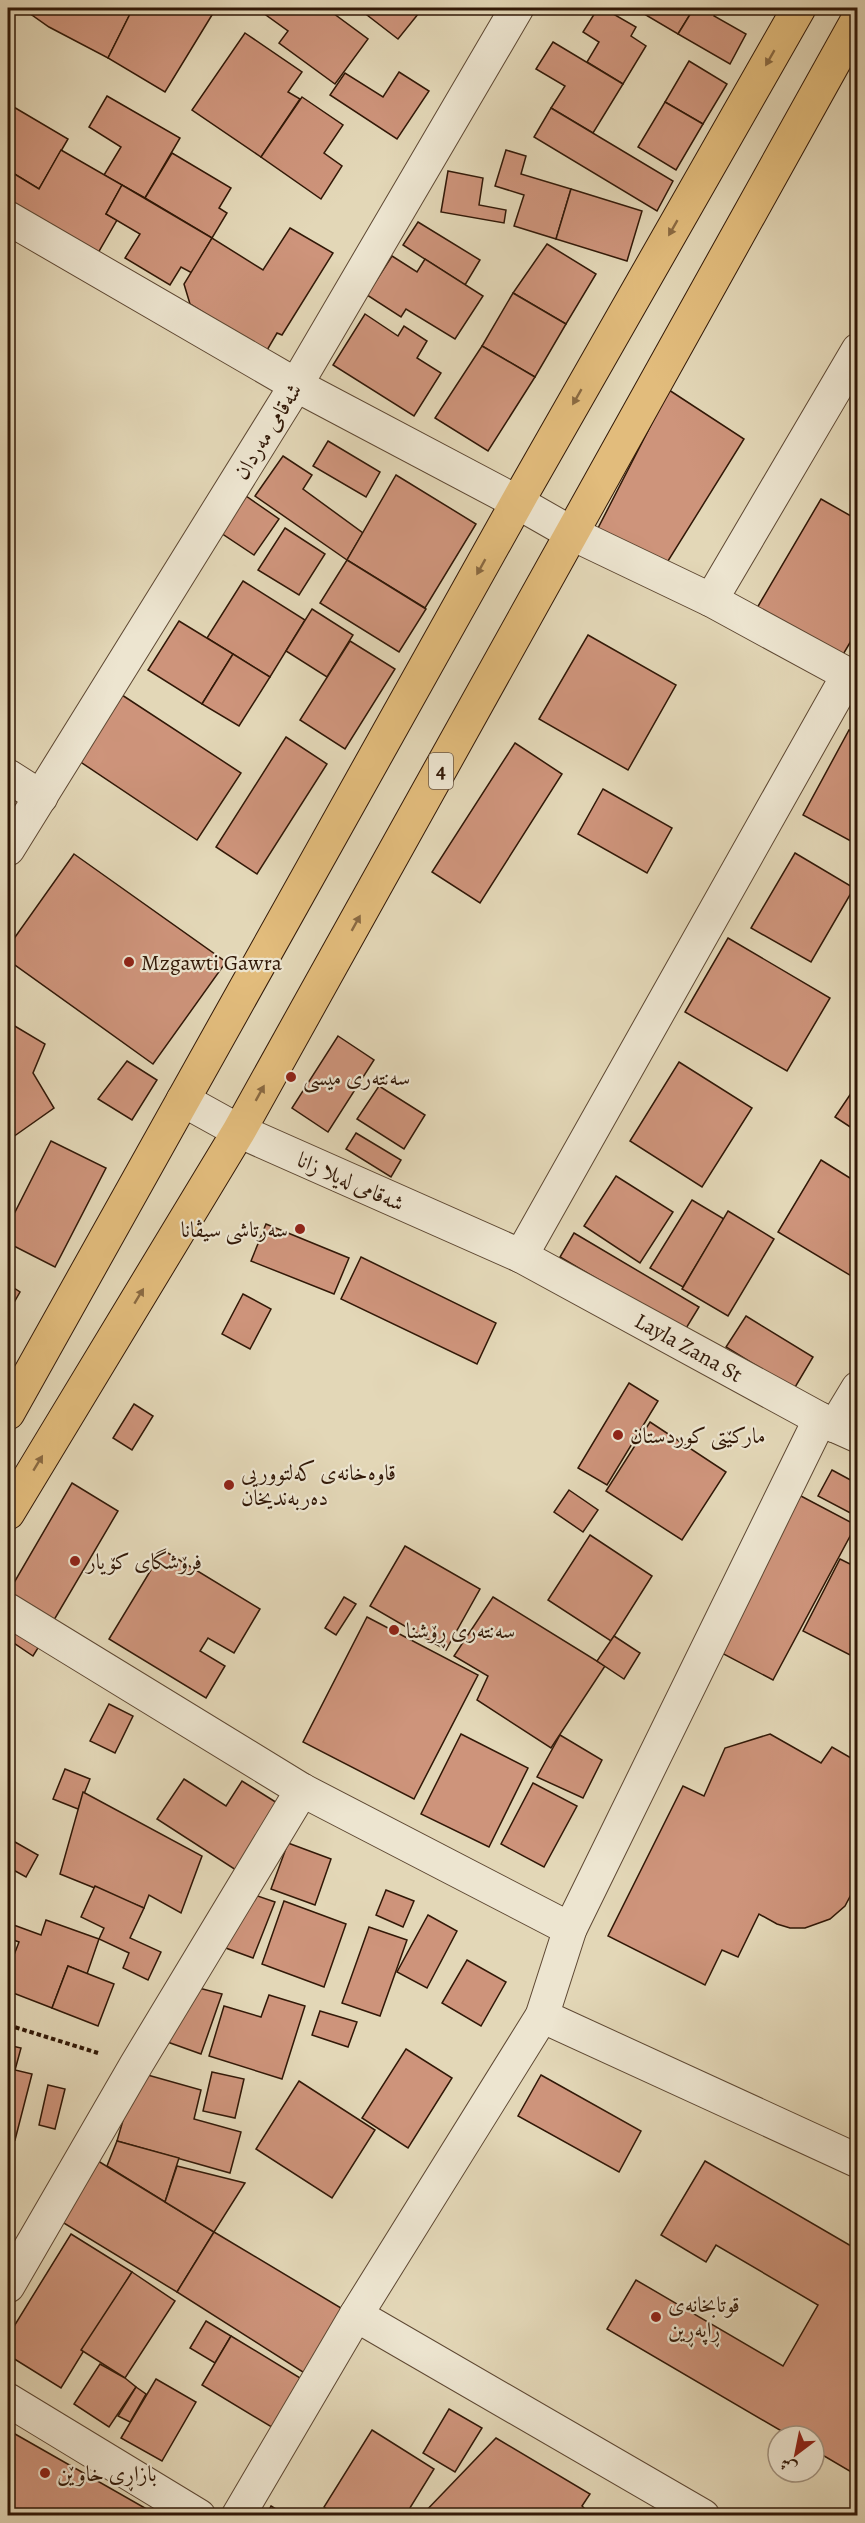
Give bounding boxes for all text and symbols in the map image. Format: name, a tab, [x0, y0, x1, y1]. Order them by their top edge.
one-way arrow	[765, 50, 775, 67]
one-way arrow	[668, 220, 678, 237]
street label: شەقامی مەردان	[226, 378, 309, 486]
one-way arrow	[571, 389, 582, 405]
one-way arrow	[476, 559, 486, 576]
road number: 4	[429, 753, 453, 789]
one-way arrow	[350, 915, 361, 931]
place label: Mzgawti Gawra	[141, 948, 283, 978]
marker: Mzgawti Gawra	[122, 955, 136, 969]
place label: سەنتەری میسی	[303, 1063, 410, 1093]
marker: سەنتەری میسی	[284, 1070, 298, 1084]
one-way arrow	[255, 1084, 265, 1101]
street label: شەقامی لەیلا زانا	[292, 1145, 409, 1219]
place label: سەرتاشی سیڤانا	[181, 1215, 288, 1245]
marker: سەرتاشی سیڤانا	[293, 1222, 307, 1236]
one-way arrow	[133, 1288, 144, 1304]
street label: Layla Zana St	[629, 1306, 748, 1390]
place label: مارکێتی کوردستان	[630, 1421, 766, 1451]
marker: مارکێتی کوردستان	[611, 1428, 625, 1442]
one-way arrow	[32, 1455, 43, 1471]
place label: قاوەخانەی کەلتووریی دەربەندیخان	[241, 1458, 396, 1513]
marker: قاوەخانەی کەلتووریی دەربەندیخان	[222, 1478, 236, 1492]
place label: فرۆشگای کۆیار	[85, 1547, 202, 1577]
marker: فرۆشگای کۆیار	[68, 1554, 82, 1568]
place label: سەنتەری ڕۆشنا	[406, 1616, 515, 1649]
marker: سەنتەری ڕۆشنا	[387, 1623, 401, 1637]
place label: قوتابخانەی ڕاپەڕین	[668, 2290, 740, 2348]
marker: قوتابخانەی ڕاپەڕین	[649, 2310, 663, 2324]
north arrow	[766, 2424, 826, 2484]
text: ش	[776, 2452, 801, 2479]
place label: بازاڕی خاوێن	[57, 2459, 157, 2492]
marker: بازاڕی خاوێن	[38, 2466, 52, 2480]

